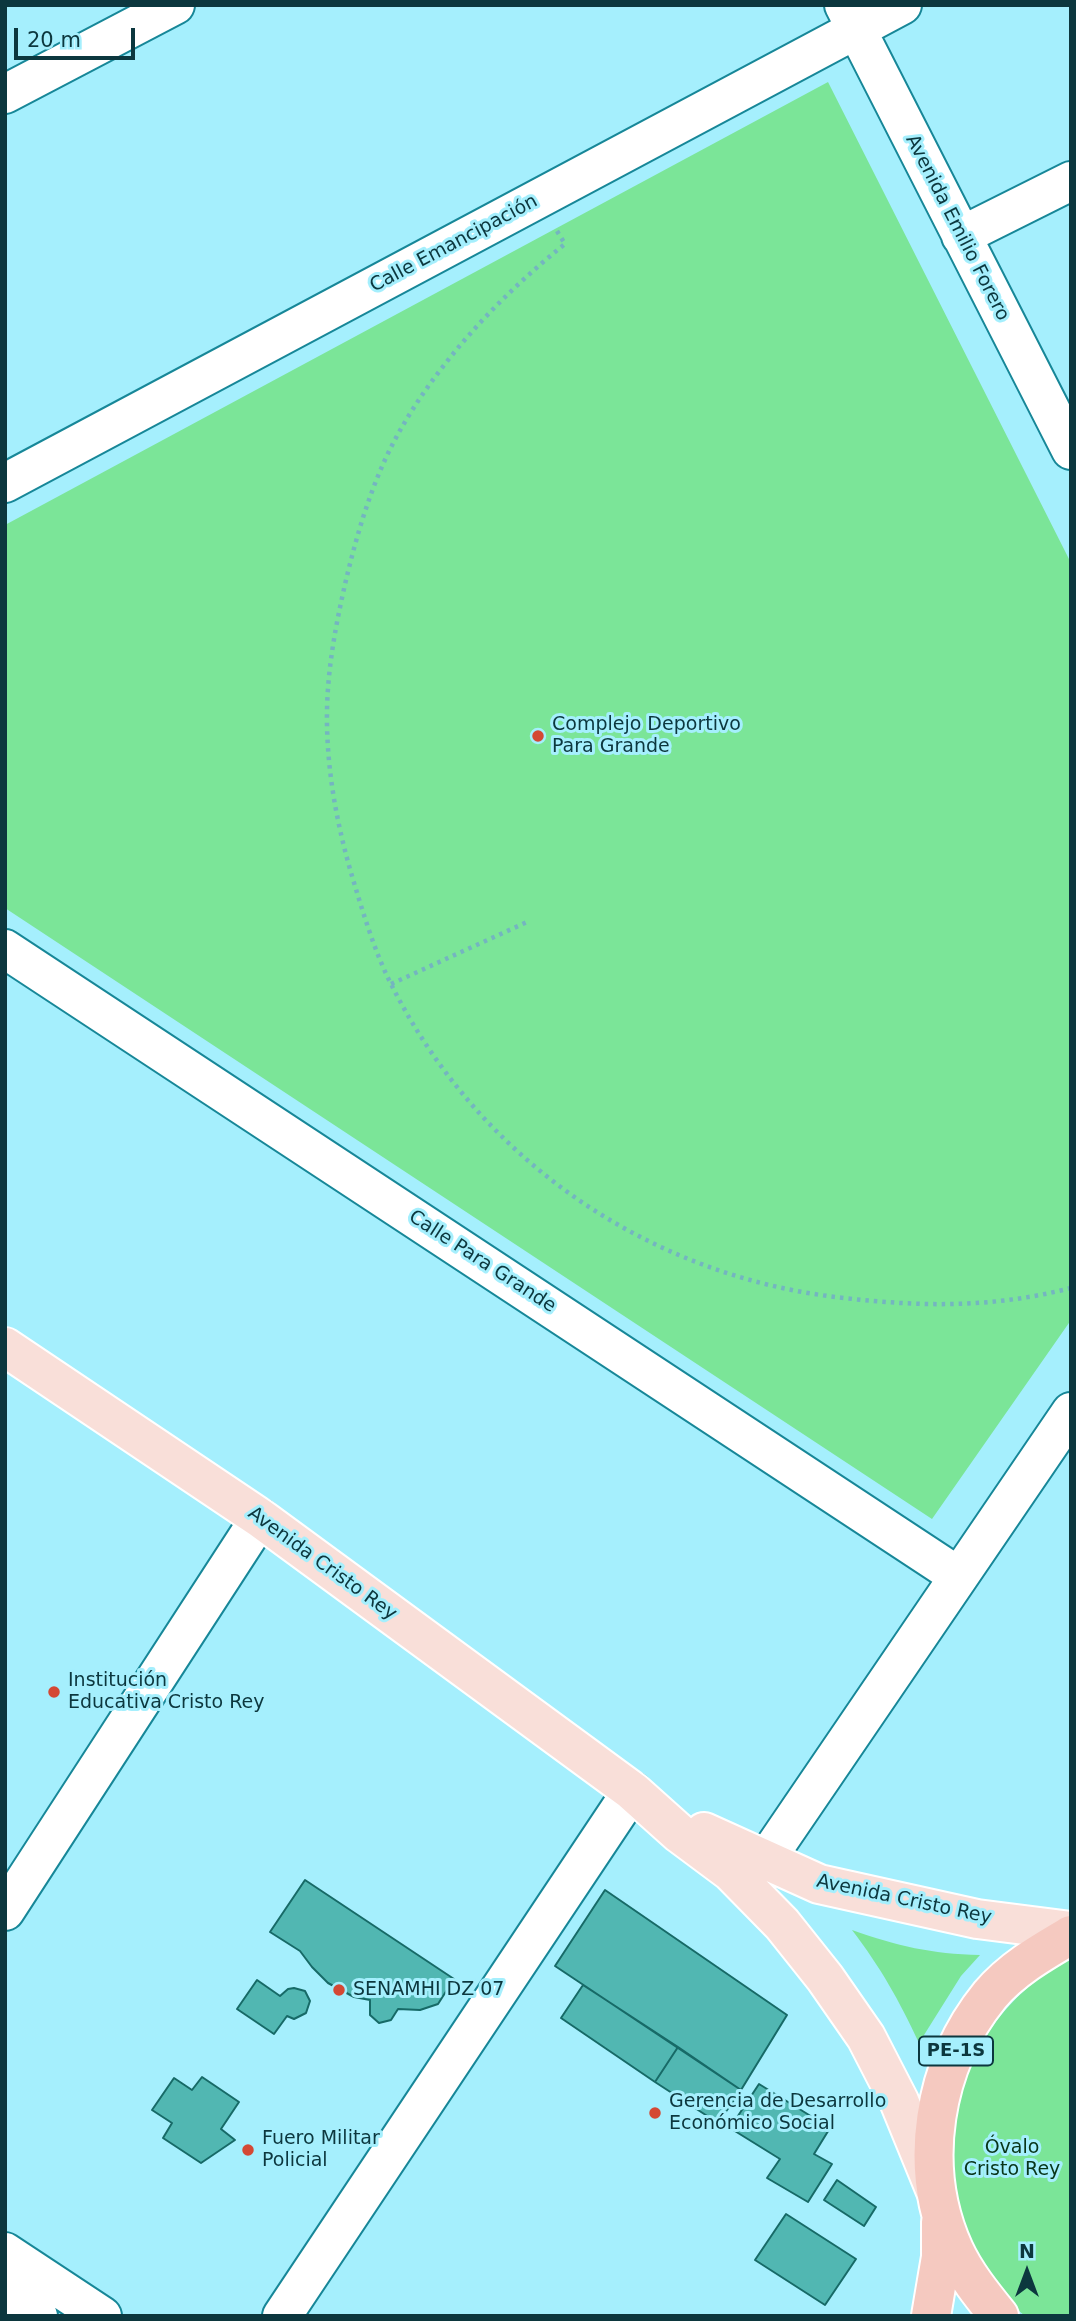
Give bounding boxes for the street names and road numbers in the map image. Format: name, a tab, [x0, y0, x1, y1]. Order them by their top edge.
street label: Avenida Emilio Forero	[900, 131, 1014, 325]
street label: Calle Emancipación	[366, 190, 542, 298]
street label: Calle Para Grande	[404, 1206, 560, 1318]
street label: Avenida Cristo Rey	[243, 1502, 401, 1626]
street label: Avenida Cristo Rey	[814, 1870, 994, 1930]
road number: PE-1S	[919, 2036, 993, 2066]

